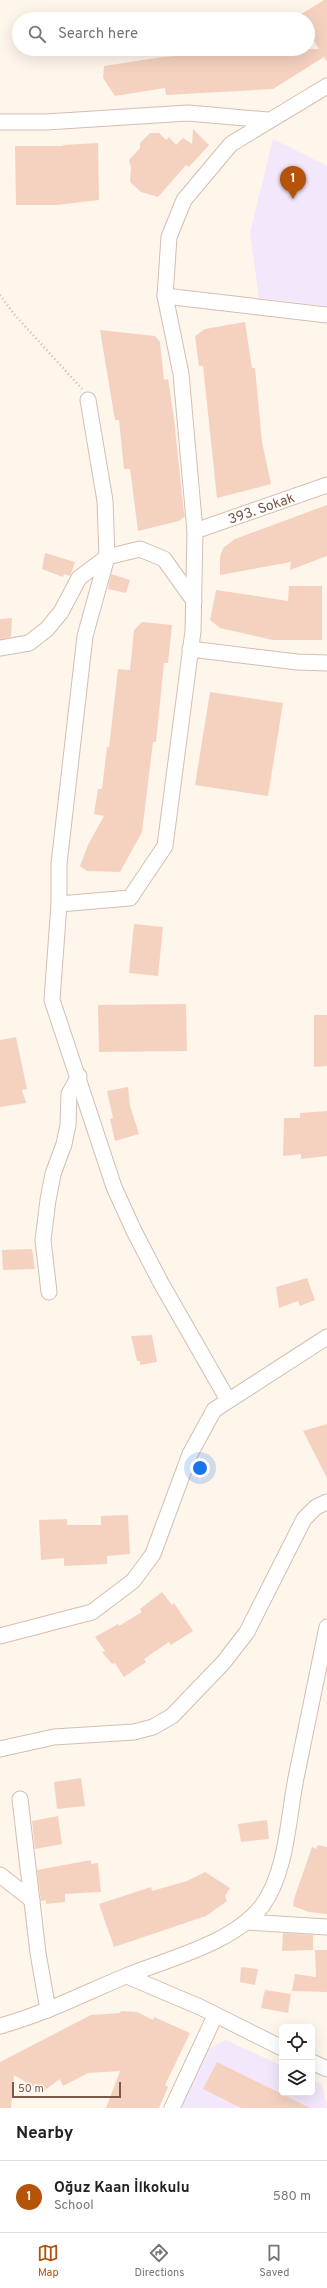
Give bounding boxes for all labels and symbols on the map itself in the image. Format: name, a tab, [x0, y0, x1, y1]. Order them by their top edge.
pin: 1	[280, 166, 306, 199]
street label: 393. Sokak	[226, 490, 297, 529]
your location	[190, 1458, 210, 1478]
scale bar	[12, 2080, 121, 2099]

